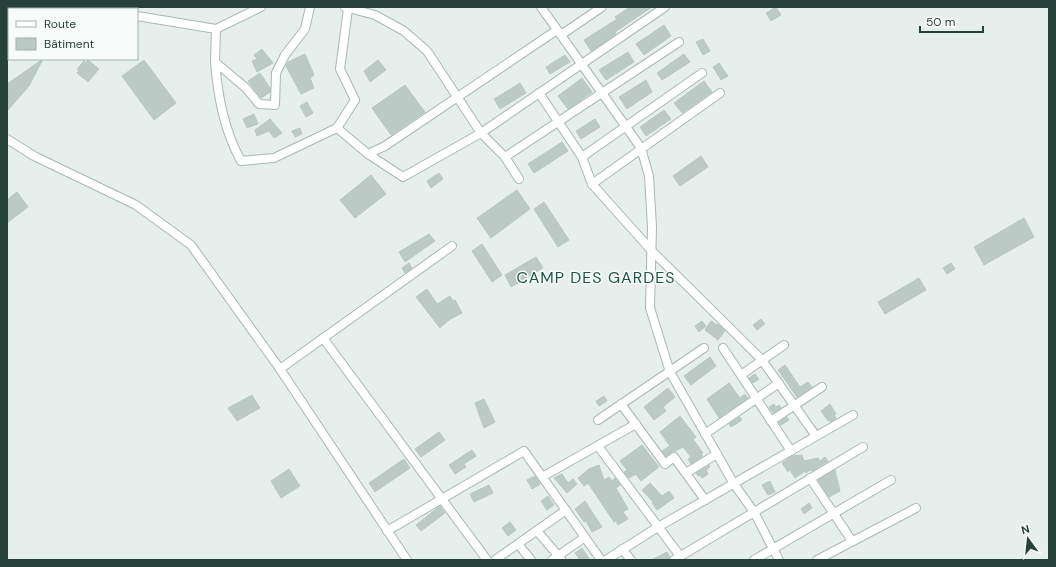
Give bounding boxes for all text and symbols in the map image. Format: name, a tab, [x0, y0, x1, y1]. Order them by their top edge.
legend	[8, 8, 138, 60]
scale bar	[920, 8, 983, 34]
text: 50 m	[926, 14, 955, 30]
text: Route	[44, 16, 76, 32]
text: Bâtiment	[44, 36, 95, 52]
district label: CAMP DES GARDES	[517, 267, 675, 288]
north arrow	[1008, 519, 1048, 559]
text: N	[1020, 522, 1031, 537]

